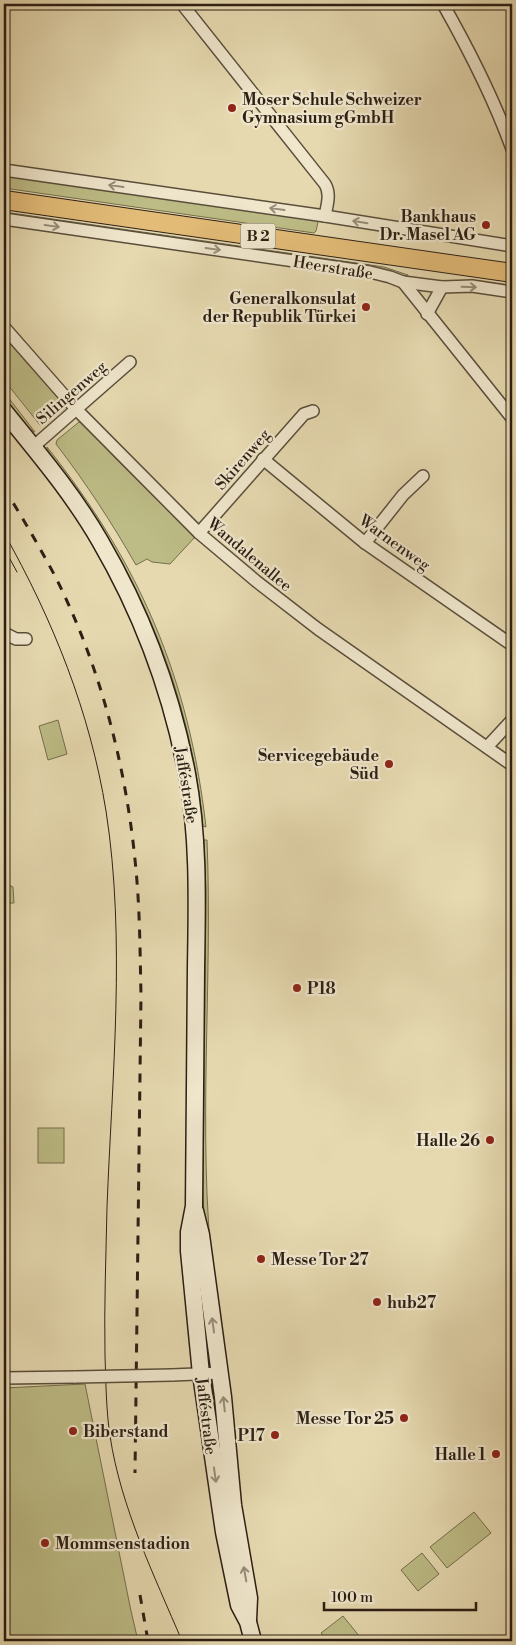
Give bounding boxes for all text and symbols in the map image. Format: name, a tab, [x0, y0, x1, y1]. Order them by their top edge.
place label: Moser Schule Schweizer Gymnasium gGmbH	[242, 90, 422, 128]
marker: Moser Schule Schweizer Gymnasium gGmbH	[226, 102, 238, 114]
one-way arrow	[109, 181, 125, 191]
one-way arrow	[269, 204, 285, 214]
place label: Bankhaus Dr. Masel AG	[379, 207, 476, 245]
one-way arrow	[353, 217, 369, 227]
marker: Bankhaus Dr. Masel AG	[480, 219, 492, 231]
one-way arrow	[44, 221, 60, 231]
road number: B 2	[240, 224, 276, 248]
one-way arrow	[204, 244, 220, 254]
street label: Heerstraße	[291, 252, 374, 284]
one-way arrow	[460, 282, 477, 292]
place label: Generalkonsulat der Republik Türkei	[203, 289, 356, 327]
marker: Generalkonsulat der Republik Türkei	[360, 301, 372, 313]
street label: Silingenweg	[32, 356, 112, 429]
street label: Skirenweg	[211, 424, 275, 494]
street label: Warnenweg	[354, 510, 435, 576]
street label: Wandalenallee	[202, 513, 296, 596]
street label: Jafféstraße	[170, 744, 202, 825]
place label: Servicegebäude Süd	[258, 746, 379, 784]
marker: Servicegebäude Süd	[383, 758, 395, 770]
place label: P18	[307, 979, 336, 999]
marker: P18	[291, 982, 303, 994]
place label: Halle 26	[416, 1131, 480, 1151]
marker: Halle 26	[484, 1134, 496, 1146]
place label: Messe Tor 27	[271, 1250, 369, 1270]
marker: Messe Tor 27	[255, 1253, 267, 1265]
place label: hub27	[387, 1293, 437, 1313]
marker: hub27	[371, 1296, 383, 1308]
one-way arrow	[208, 1317, 218, 1333]
street label: Jafféstraße	[191, 1375, 221, 1456]
one-way arrow	[219, 1397, 229, 1413]
place label: Messe Tor 25	[296, 1409, 394, 1429]
marker: Messe Tor 25	[398, 1412, 410, 1424]
place label: Biberstand	[83, 1422, 169, 1442]
marker: Biberstand	[67, 1425, 79, 1437]
place label: P17	[238, 1426, 266, 1446]
marker: P17	[269, 1429, 281, 1441]
place label: Halle 1	[435, 1445, 486, 1465]
marker: Halle 1	[490, 1448, 502, 1460]
one-way arrow	[210, 1466, 220, 1482]
place label: Mommsenstadion	[55, 1534, 190, 1554]
marker: Mommsenstadion	[39, 1537, 51, 1549]
one-way arrow	[239, 1566, 249, 1582]
scale bar	[324, 1580, 476, 1612]
text: 100 m	[331, 1588, 373, 1607]

